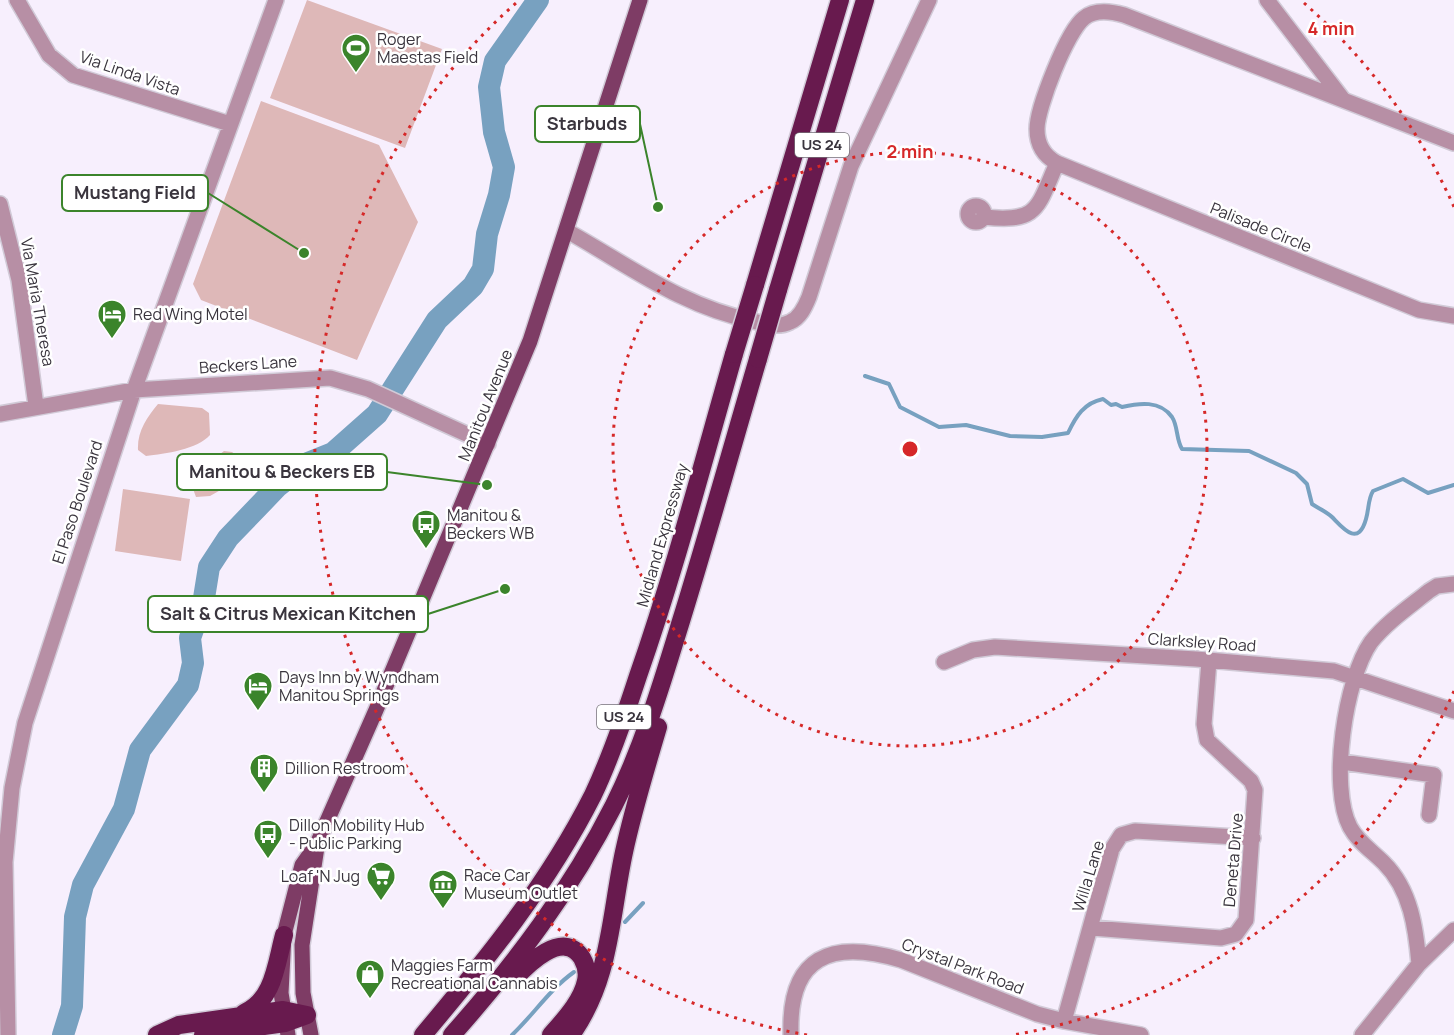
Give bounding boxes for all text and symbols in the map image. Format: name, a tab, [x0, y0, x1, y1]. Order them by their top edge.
text: 4 min	[1307, 16, 1355, 40]
place label: Roger Maestas Field	[377, 28, 478, 68]
sports icon: Roger Maestas Field	[340, 32, 372, 74]
street label: Via Linda Vista	[77, 46, 183, 100]
callout: Starbuds	[535, 106, 640, 142]
text: Starbuds	[547, 111, 627, 135]
road number: US 24	[795, 133, 849, 157]
text: 2 min	[887, 139, 933, 163]
callout: Mustang Field	[62, 175, 208, 211]
text: Mustang Field	[74, 180, 196, 204]
street label: Palisade Circle	[1207, 197, 1315, 257]
street label: Via Maria Theresa	[16, 236, 60, 368]
hotel icon: Red Wing Motel	[96, 298, 128, 340]
place label: Red Wing Motel	[133, 303, 248, 325]
street label: Manitou Avenue	[453, 346, 517, 464]
street label: Beckers Lane	[198, 350, 298, 378]
street label: El Paso Boulevard	[47, 438, 107, 566]
centre of rings	[900, 439, 920, 459]
callout: Manitou & Beckers EB	[177, 454, 387, 490]
text: Manitou & Beckers EB	[189, 459, 375, 483]
street label: Midland Expressway	[631, 460, 693, 609]
place label: Manitou & Beckers WB	[447, 504, 534, 544]
bus stop icon: Manitou & Beckers WB	[410, 508, 442, 550]
callout: Salt & Citrus Mexican Kitchen	[148, 596, 428, 632]
text: Salt & Citrus Mexican Kitchen	[160, 601, 416, 625]
street label: Clarksley Road	[1147, 627, 1257, 657]
place label: Days Inn by Wyndham Manitou Springs	[279, 666, 439, 706]
hotel icon: Days Inn by Wyndham Manitou Springs	[242, 670, 274, 712]
road number: US 24	[597, 705, 651, 729]
building icon: Dillion Restroom	[248, 752, 280, 794]
place label: Dillion Restroom	[285, 757, 405, 779]
street label: Deneta Drive	[1218, 812, 1248, 908]
place label: Dillon Mobility Hub - Public Parking	[289, 814, 424, 854]
bus stop icon: Dillon Mobility Hub - Public Parking	[252, 818, 284, 860]
street label: Willa Lane	[1067, 837, 1109, 915]
supermarket icon: Loaf 'N Jug	[365, 860, 397, 902]
place label: Race Car Museum Outlet	[464, 864, 578, 904]
place label: Loaf 'N Jug	[281, 865, 360, 887]
museum icon: Race Car Museum Outlet	[427, 868, 459, 910]
street label: Crystal Park Road	[899, 933, 1027, 999]
place label: Maggies Farm Recreational Cannabis	[391, 954, 558, 994]
shop icon: Maggies Farm Recreational Cannabis	[354, 958, 386, 1000]

